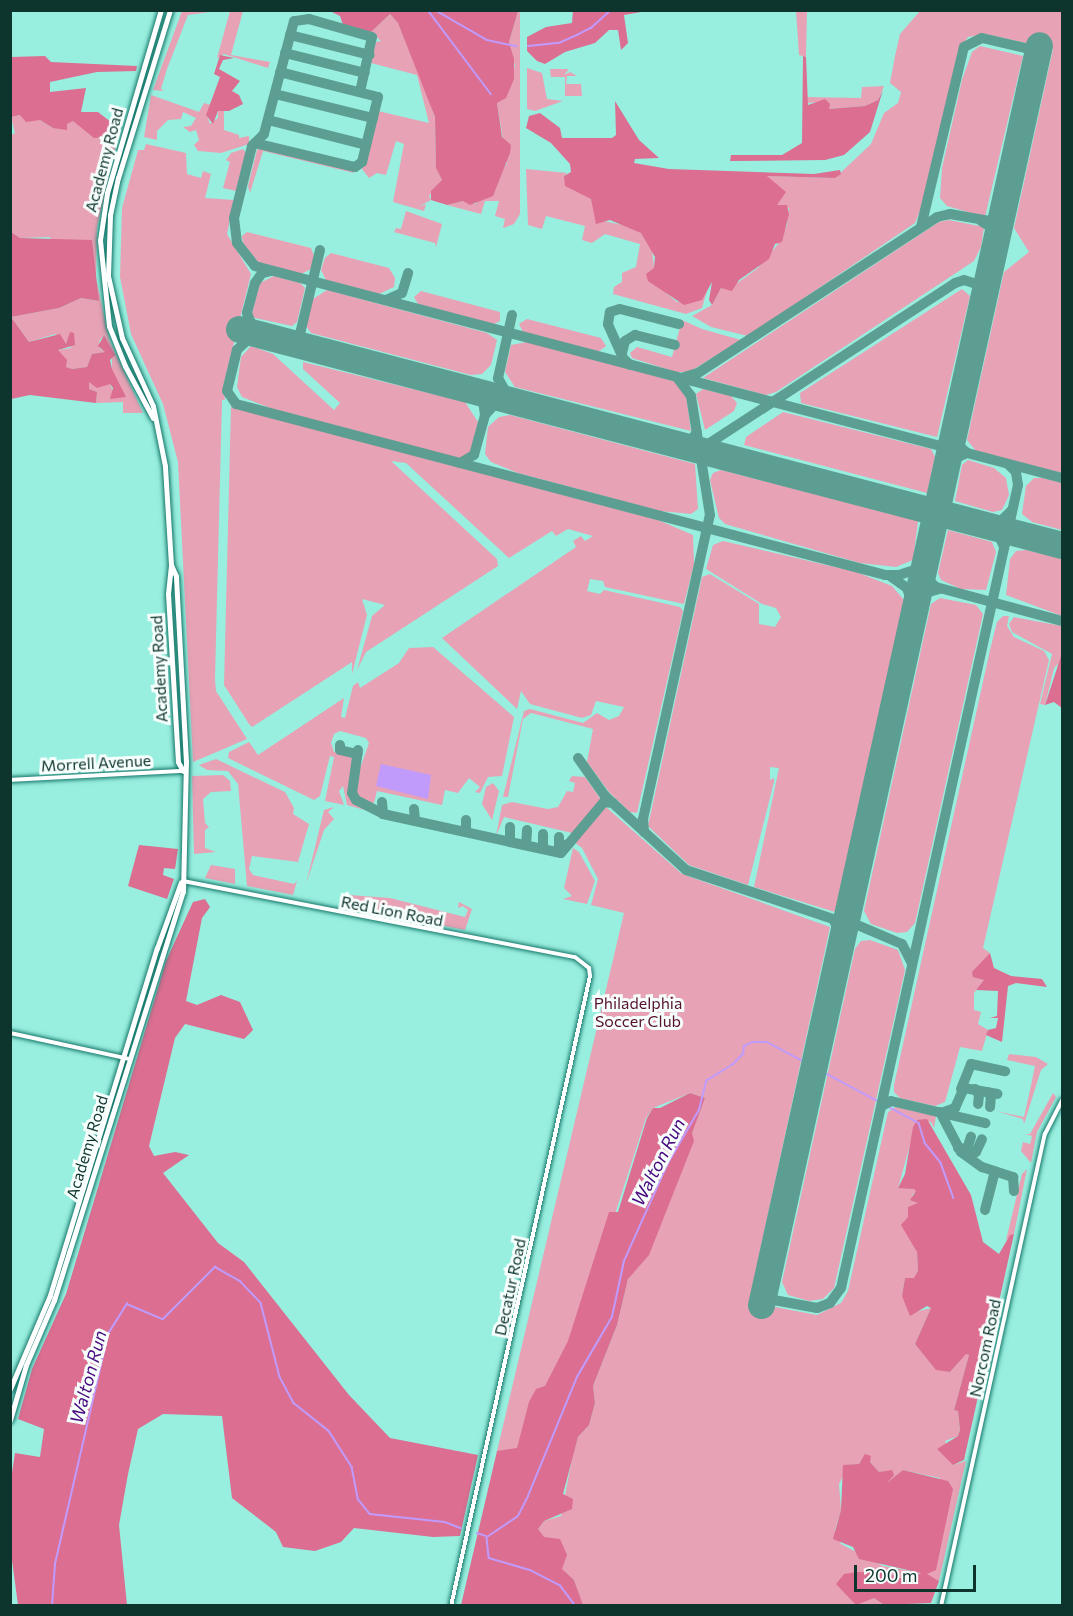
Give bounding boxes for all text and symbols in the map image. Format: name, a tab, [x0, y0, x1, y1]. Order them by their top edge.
street label: Academy Road	[81, 106, 127, 214]
street label: Academy Road	[147, 615, 171, 723]
street label: Morrell Avenue	[40, 751, 152, 775]
street label: Red Lion Road	[339, 892, 445, 930]
park label: Philadelphia Soccer Club	[594, 993, 682, 1031]
street label: Academy Road	[62, 1093, 112, 1201]
water label: Walton Run	[627, 1115, 689, 1209]
street label: Decatur Road	[490, 1237, 530, 1337]
street label: Norcom Road	[965, 1297, 1005, 1399]
water label: Walton Run	[65, 1328, 111, 1426]
scale bar	[857, 1553, 978, 1591]
text: 200 m	[865, 1564, 918, 1586]

